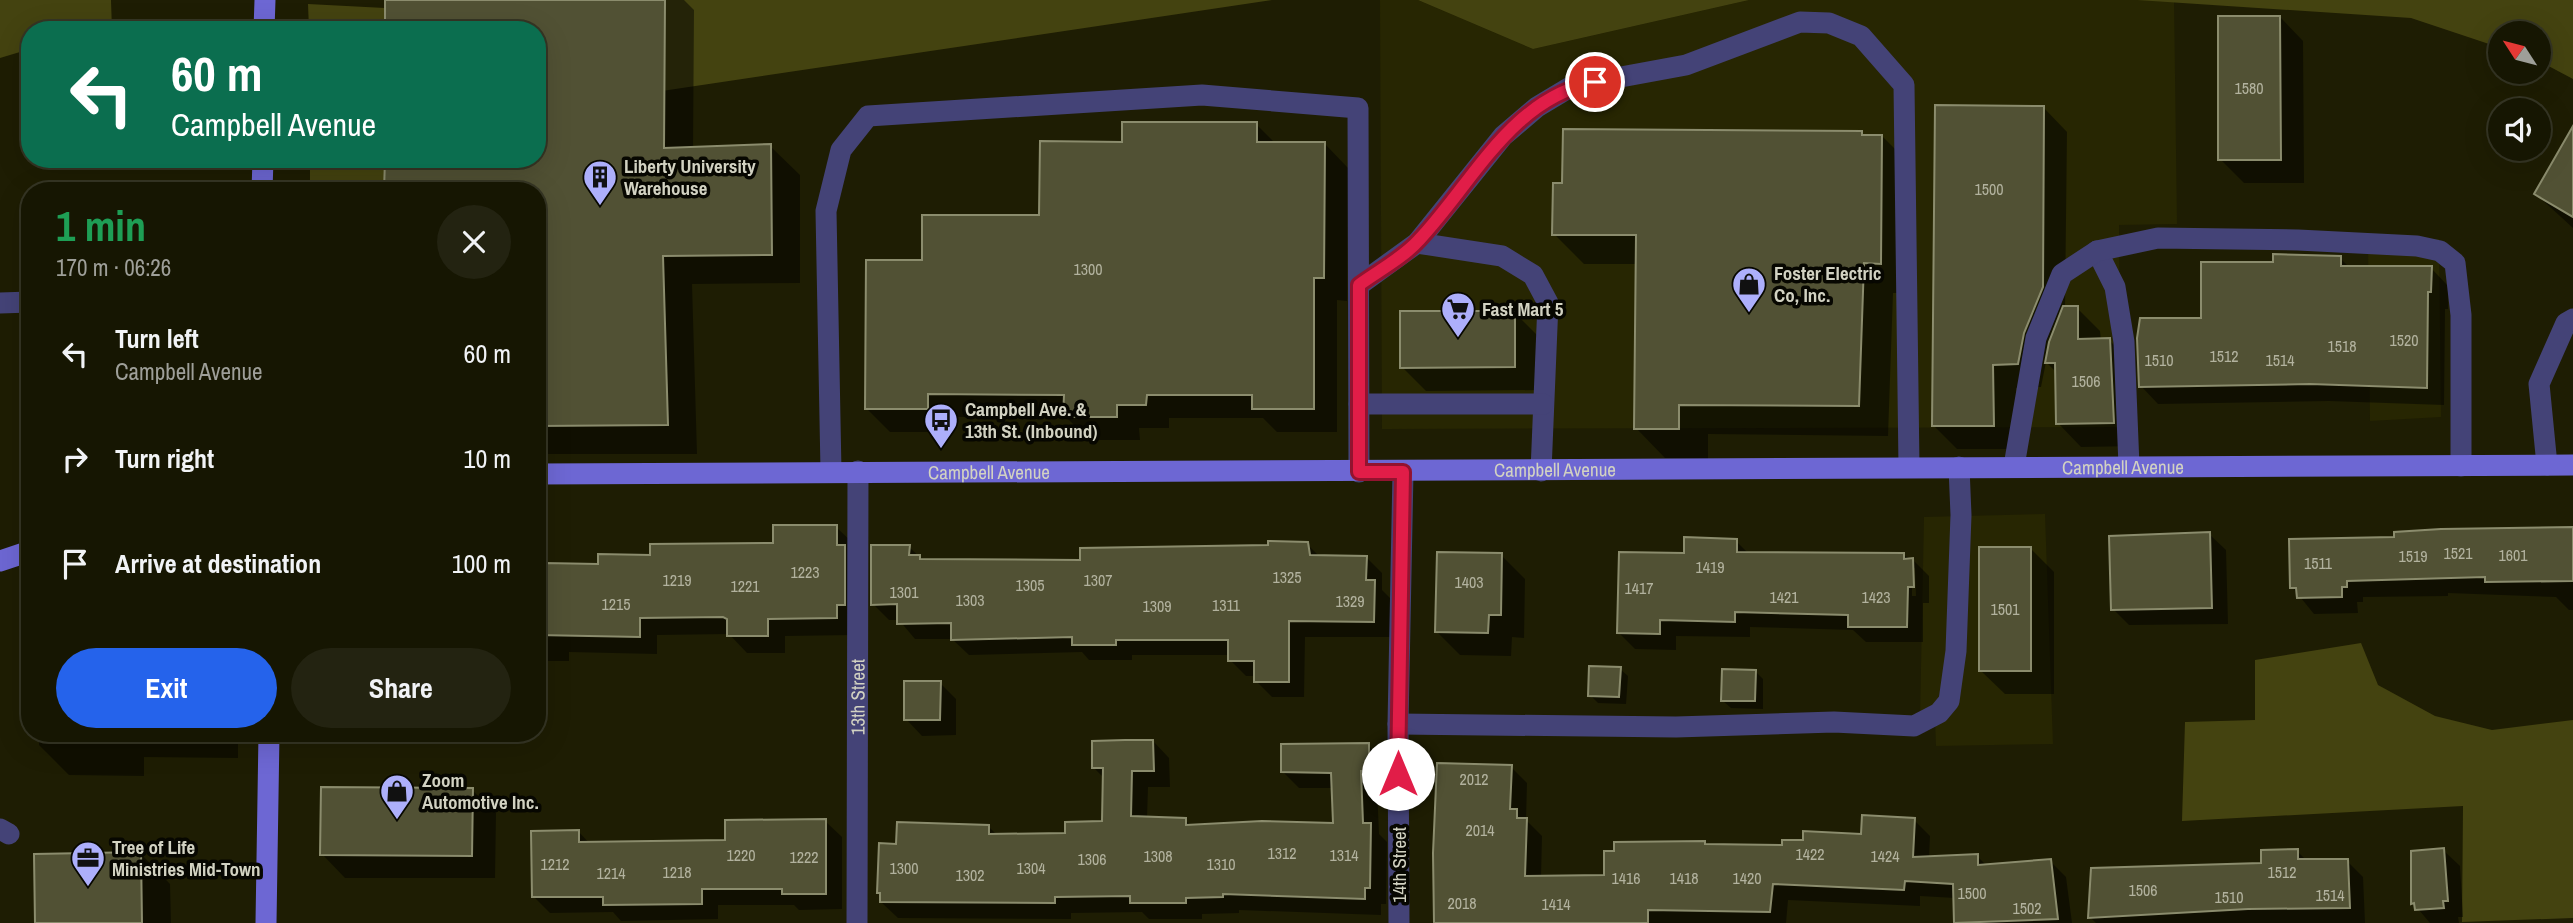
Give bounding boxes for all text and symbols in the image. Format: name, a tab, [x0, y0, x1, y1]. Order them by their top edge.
north arrow	[2488, 21, 2552, 84]
map controls	[2488, 21, 2551, 161]
text: 60 m	[171, 40, 263, 106]
icon: left	[56, 49, 147, 140]
pin	[1565, 52, 1625, 112]
icon: arrive	[1576, 63, 1614, 101]
house number: 1580	[2234, 77, 2264, 99]
button: sound	[2488, 98, 2551, 161]
text: Campbell Avenue	[171, 103, 376, 146]
place label: Liberty University Warehouse	[624, 153, 756, 201]
building icon: Liberty University Warehouse	[581, 158, 619, 207]
house number: 1500	[1974, 178, 2004, 200]
text: 1 min	[56, 198, 146, 254]
button: close	[437, 205, 511, 279]
text: 170 m · 06:26	[56, 252, 171, 283]
house number: 1300	[1073, 258, 1103, 280]
place label: Foster Electric Co, Inc.	[1774, 260, 1881, 308]
shop icon: Foster Electric Co, Inc.	[1730, 265, 1768, 314]
supermarket icon: Fast Mart 5	[1439, 290, 1477, 339]
place label: Fast Mart 5	[1482, 296, 1564, 322]
text: Turn left	[115, 321, 199, 356]
house number: 1520	[2389, 329, 2419, 351]
icon: left	[56, 335, 94, 373]
house number: 1518	[2327, 335, 2357, 357]
text: 60 m	[464, 336, 511, 371]
house number: 1512	[2209, 345, 2239, 367]
house number: 1510	[2144, 349, 2174, 371]
house number: 1514	[2265, 349, 2295, 371]
text: Campbell Avenue	[115, 356, 263, 387]
house number: 1506	[2071, 370, 2101, 392]
place label: Campbell Ave. & 13th St. (Inbound)	[965, 396, 1097, 444]
bus stop icon: Campbell Ave. & 13th St. (Inbound)	[922, 401, 960, 450]
icon: right	[56, 440, 94, 478]
text: Turn right	[115, 441, 214, 476]
text: 10 m	[464, 441, 511, 476]
street label: Campbell Avenue	[2062, 454, 2184, 480]
street label: Campbell Avenue	[1494, 456, 1616, 483]
street label: Campbell Avenue	[928, 459, 1050, 485]
house number: 1521	[2443, 542, 2473, 564]
house number: 1601	[2498, 544, 2528, 566]
icon: arrive	[56, 545, 94, 583]
house number: 1519	[2398, 545, 2428, 567]
text: Arrive at destination	[115, 546, 321, 581]
text: 100 m	[452, 546, 511, 581]
house number: 1511	[2304, 552, 2333, 574]
house number: 1419	[1695, 556, 1725, 578]
house number: 1223	[790, 561, 820, 583]
house number: 1325	[1272, 566, 1302, 588]
house number: 1219	[662, 569, 692, 591]
house number: 1307	[1083, 569, 1113, 591]
house number: 1403	[1454, 571, 1484, 593]
house number: 1305	[1015, 574, 1045, 596]
house number: 1221	[730, 575, 760, 597]
house number: 1417	[1624, 577, 1654, 599]
house number: 1301	[889, 581, 919, 603]
house number: 1421	[1769, 586, 1799, 608]
house number: 1423	[1861, 586, 1891, 608]
house number: 1303	[955, 589, 985, 611]
house number: 1329	[1335, 590, 1365, 612]
house number: 1215	[601, 593, 631, 615]
house number: 1311	[1212, 594, 1241, 616]
house number: 1309	[1142, 595, 1172, 617]
house number: 1501	[1990, 598, 2020, 620]
button: Exit	[56, 648, 277, 728]
button: Share	[291, 648, 511, 728]
street label: 13th Street	[844, 658, 871, 735]
position arrow	[1361, 737, 1435, 811]
place label: Zoom Automotive Inc.	[422, 767, 539, 815]
house number: 2012	[1459, 768, 1489, 790]
shop icon: Zoom Automotive Inc.	[378, 772, 416, 821]
house number: 2014	[1465, 819, 1495, 841]
street label: 14th Street	[1386, 826, 1412, 903]
place label: Tree of Life Ministries Mid-Town	[112, 834, 261, 882]
office icon: Tree of Life Ministries Mid-Town	[69, 839, 107, 888]
house number: 1312	[1267, 842, 1297, 864]
house number: 1422	[1795, 843, 1825, 865]
house number: 1220	[726, 844, 756, 866]
house number: 1314	[1329, 844, 1359, 866]
house number: 1308	[1143, 845, 1173, 867]
house number: 1424	[1870, 845, 1900, 867]
house number: 1222	[789, 846, 819, 868]
house number: 1306	[1077, 848, 1107, 870]
house number: 1212	[540, 853, 570, 875]
house number: 1310	[1206, 853, 1236, 875]
house number: 1300	[889, 857, 919, 879]
house number: 1304	[1016, 857, 1046, 879]
house number: 1218	[662, 861, 692, 883]
house number: 1512	[2267, 861, 2297, 883]
house number: 1214	[596, 862, 626, 884]
house number: 1302	[955, 864, 985, 886]
house number: 1416	[1611, 867, 1641, 889]
house number: 1418	[1669, 867, 1699, 889]
house number: 1420	[1732, 867, 1762, 889]
house number: 1506	[2128, 879, 2158, 901]
house number: 1500	[1957, 882, 1987, 904]
house number: 1514	[2315, 884, 2345, 906]
house number: 1510	[2214, 886, 2244, 908]
house number: 2018	[1447, 892, 1477, 914]
house number: 1414	[1541, 893, 1571, 915]
house number: 1502	[2012, 897, 2042, 919]

